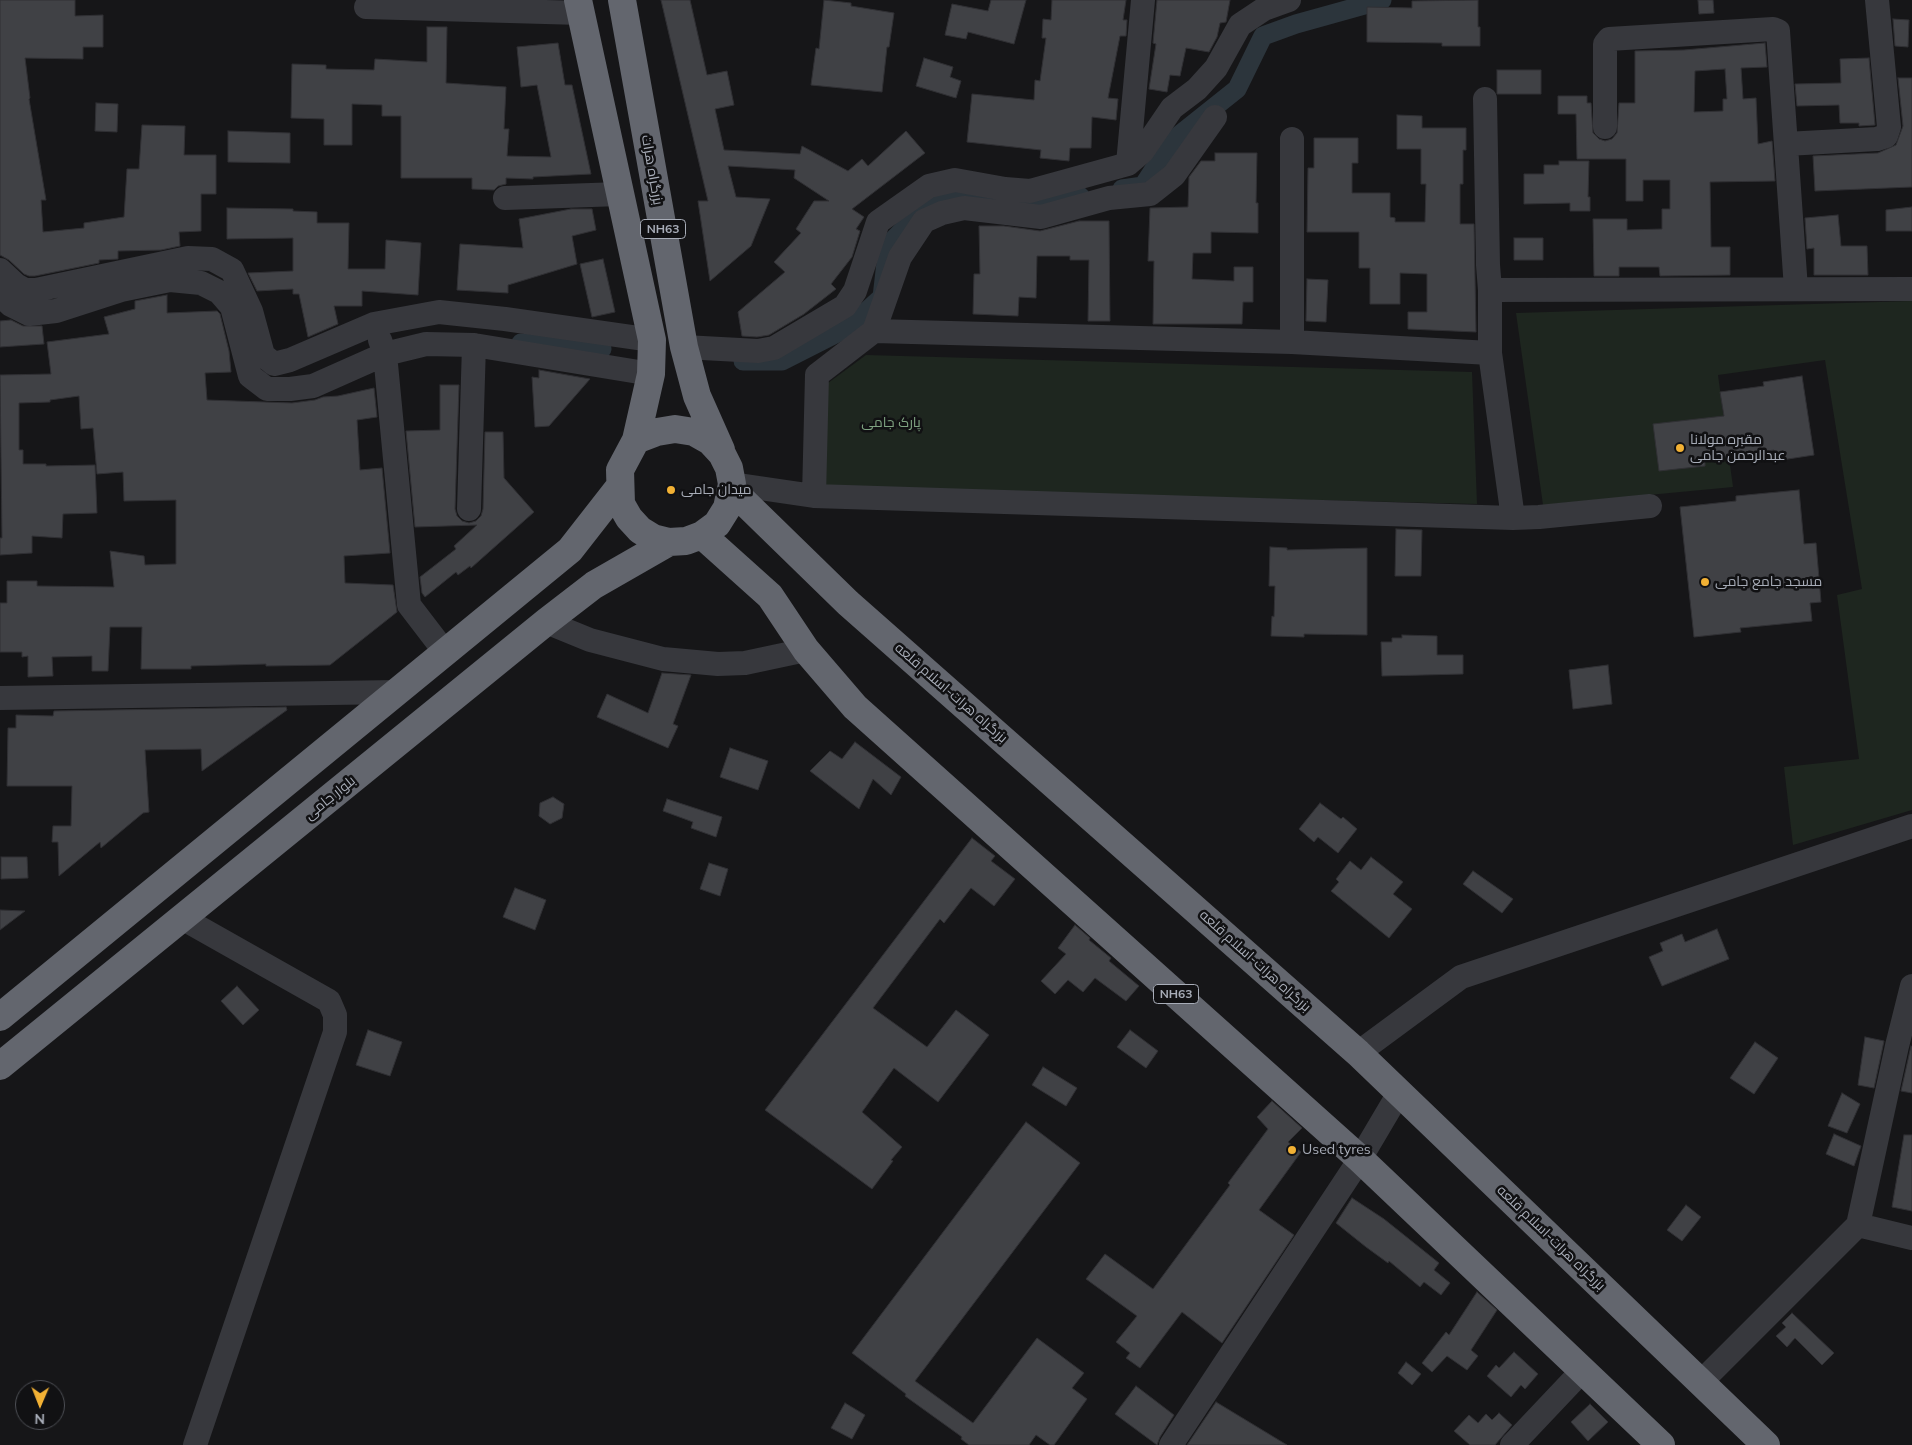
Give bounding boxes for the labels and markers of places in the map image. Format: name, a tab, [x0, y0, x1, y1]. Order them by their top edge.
place label: مقبره مولانا عبدالرحمن جامی	[1690, 432, 1786, 464]
marker: مقبره مولانا عبدالرحمن جامی	[1674, 442, 1686, 454]
place label: میدان جامی	[681, 482, 752, 498]
marker: میدان جامی	[665, 484, 677, 496]
place label: مسجد جامع جامی	[1715, 574, 1822, 590]
marker: مسجد جامع جامی	[1699, 576, 1711, 588]
place label: Used tyres	[1302, 1142, 1371, 1158]
marker: Used tyres	[1286, 1144, 1298, 1156]

